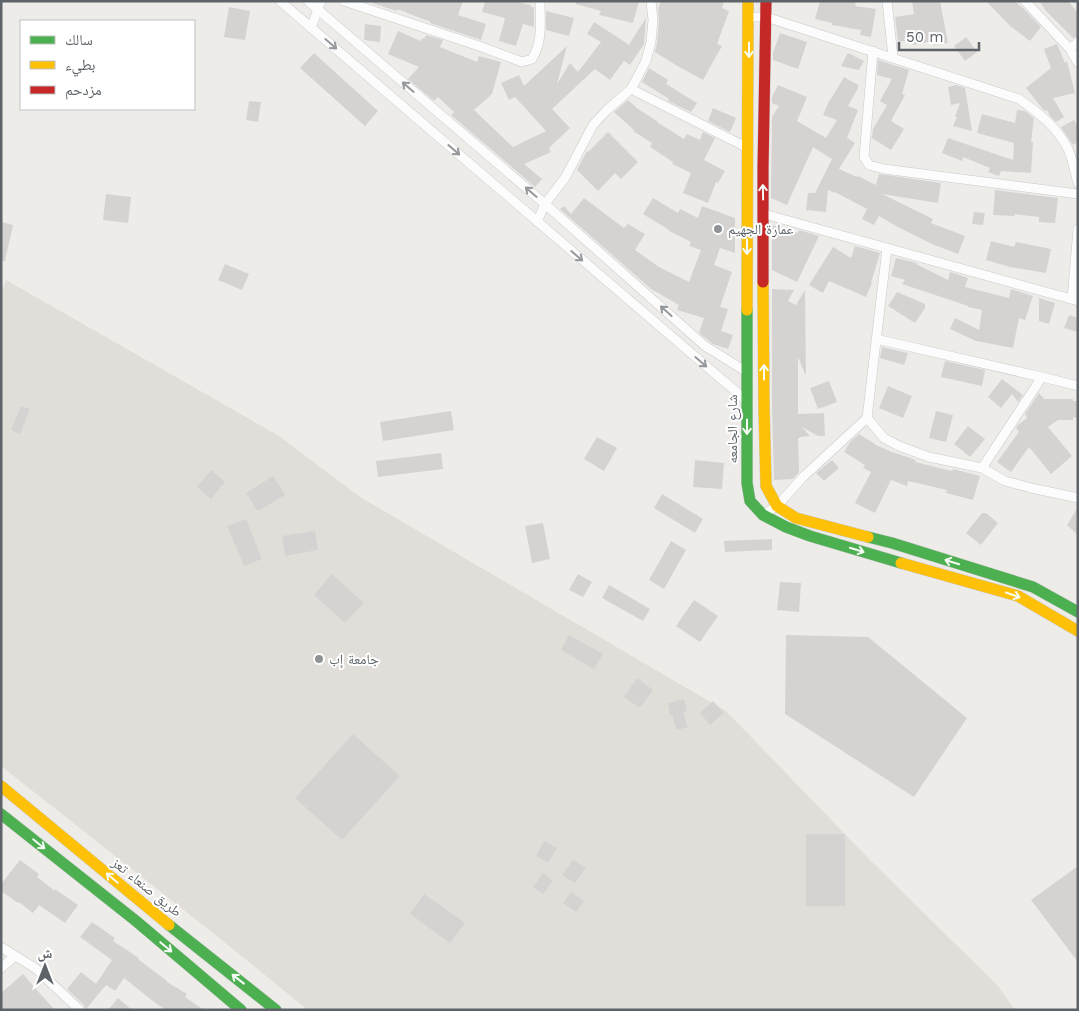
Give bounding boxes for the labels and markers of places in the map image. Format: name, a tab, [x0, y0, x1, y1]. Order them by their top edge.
place label: عمارة الجهيم	[728, 221, 794, 239]
marker: عمارة الجهيم	[712, 223, 724, 235]
place label: جامعة إب	[329, 651, 379, 669]
marker: جامعة إب	[313, 653, 325, 665]

